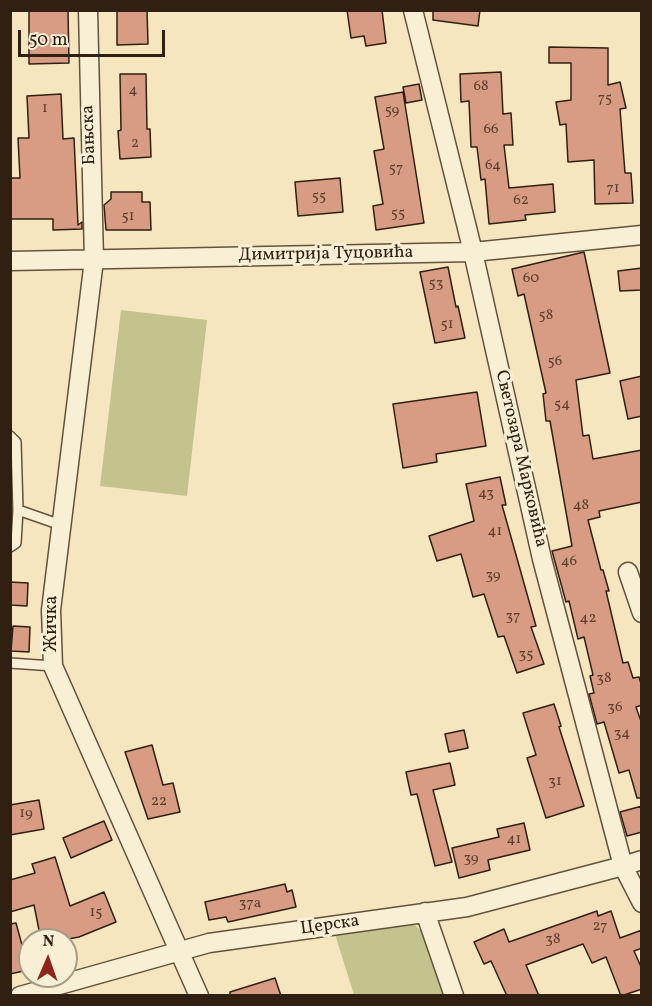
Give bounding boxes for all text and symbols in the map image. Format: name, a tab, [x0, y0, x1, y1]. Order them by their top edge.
scale bar	[21, 18, 168, 56]
text: 50 m	[29, 28, 68, 53]
house number: 68	[473, 78, 489, 96]
house number: 4	[129, 82, 137, 100]
house number: 75	[598, 90, 612, 108]
house number: 1	[42, 100, 48, 118]
house number: 59	[385, 102, 399, 120]
street label: Бањска	[78, 105, 102, 165]
house number: 66	[483, 121, 499, 139]
house number: 2	[131, 135, 139, 153]
house number: 64	[485, 157, 501, 175]
house number: 57	[389, 160, 403, 178]
house number: 71	[606, 180, 620, 198]
house number: 55	[312, 188, 326, 206]
house number: 62	[513, 192, 529, 210]
house number: 55	[391, 205, 405, 223]
house number: 51	[121, 208, 135, 226]
street label: Димитрија Туцовића	[238, 243, 414, 267]
house number: 60	[523, 270, 539, 288]
house number: 53	[429, 275, 443, 293]
house number: 58	[539, 307, 553, 325]
house number: 51	[440, 316, 454, 334]
house number: 56	[548, 353, 562, 371]
street label: Светозара Марковића	[489, 368, 551, 550]
house number: 54	[554, 396, 570, 414]
house number: 43	[478, 485, 494, 503]
house number: 48	[573, 497, 589, 515]
house number: 41	[488, 523, 502, 541]
house number: 46	[561, 553, 577, 571]
house number: 39	[485, 567, 501, 585]
street label: Жичка	[42, 596, 64, 652]
house number: 37	[506, 608, 520, 626]
house number: 42	[579, 610, 597, 628]
house number: 35	[519, 646, 533, 664]
house number: 38	[596, 670, 612, 688]
house number: 36	[607, 699, 623, 717]
house number: 34	[614, 725, 630, 743]
house number: 31	[548, 773, 562, 791]
house number: 22	[151, 793, 167, 811]
house number: 19	[19, 805, 33, 823]
house number: 41	[507, 831, 521, 849]
house number: 39	[463, 850, 479, 868]
house number: 37a	[239, 895, 261, 913]
house number: 15	[89, 904, 103, 922]
street label: Церска	[299, 911, 361, 941]
house number: 27	[593, 918, 607, 936]
north arrow	[18, 928, 78, 988]
text: N	[42, 931, 55, 953]
house number: 38	[545, 931, 561, 949]

